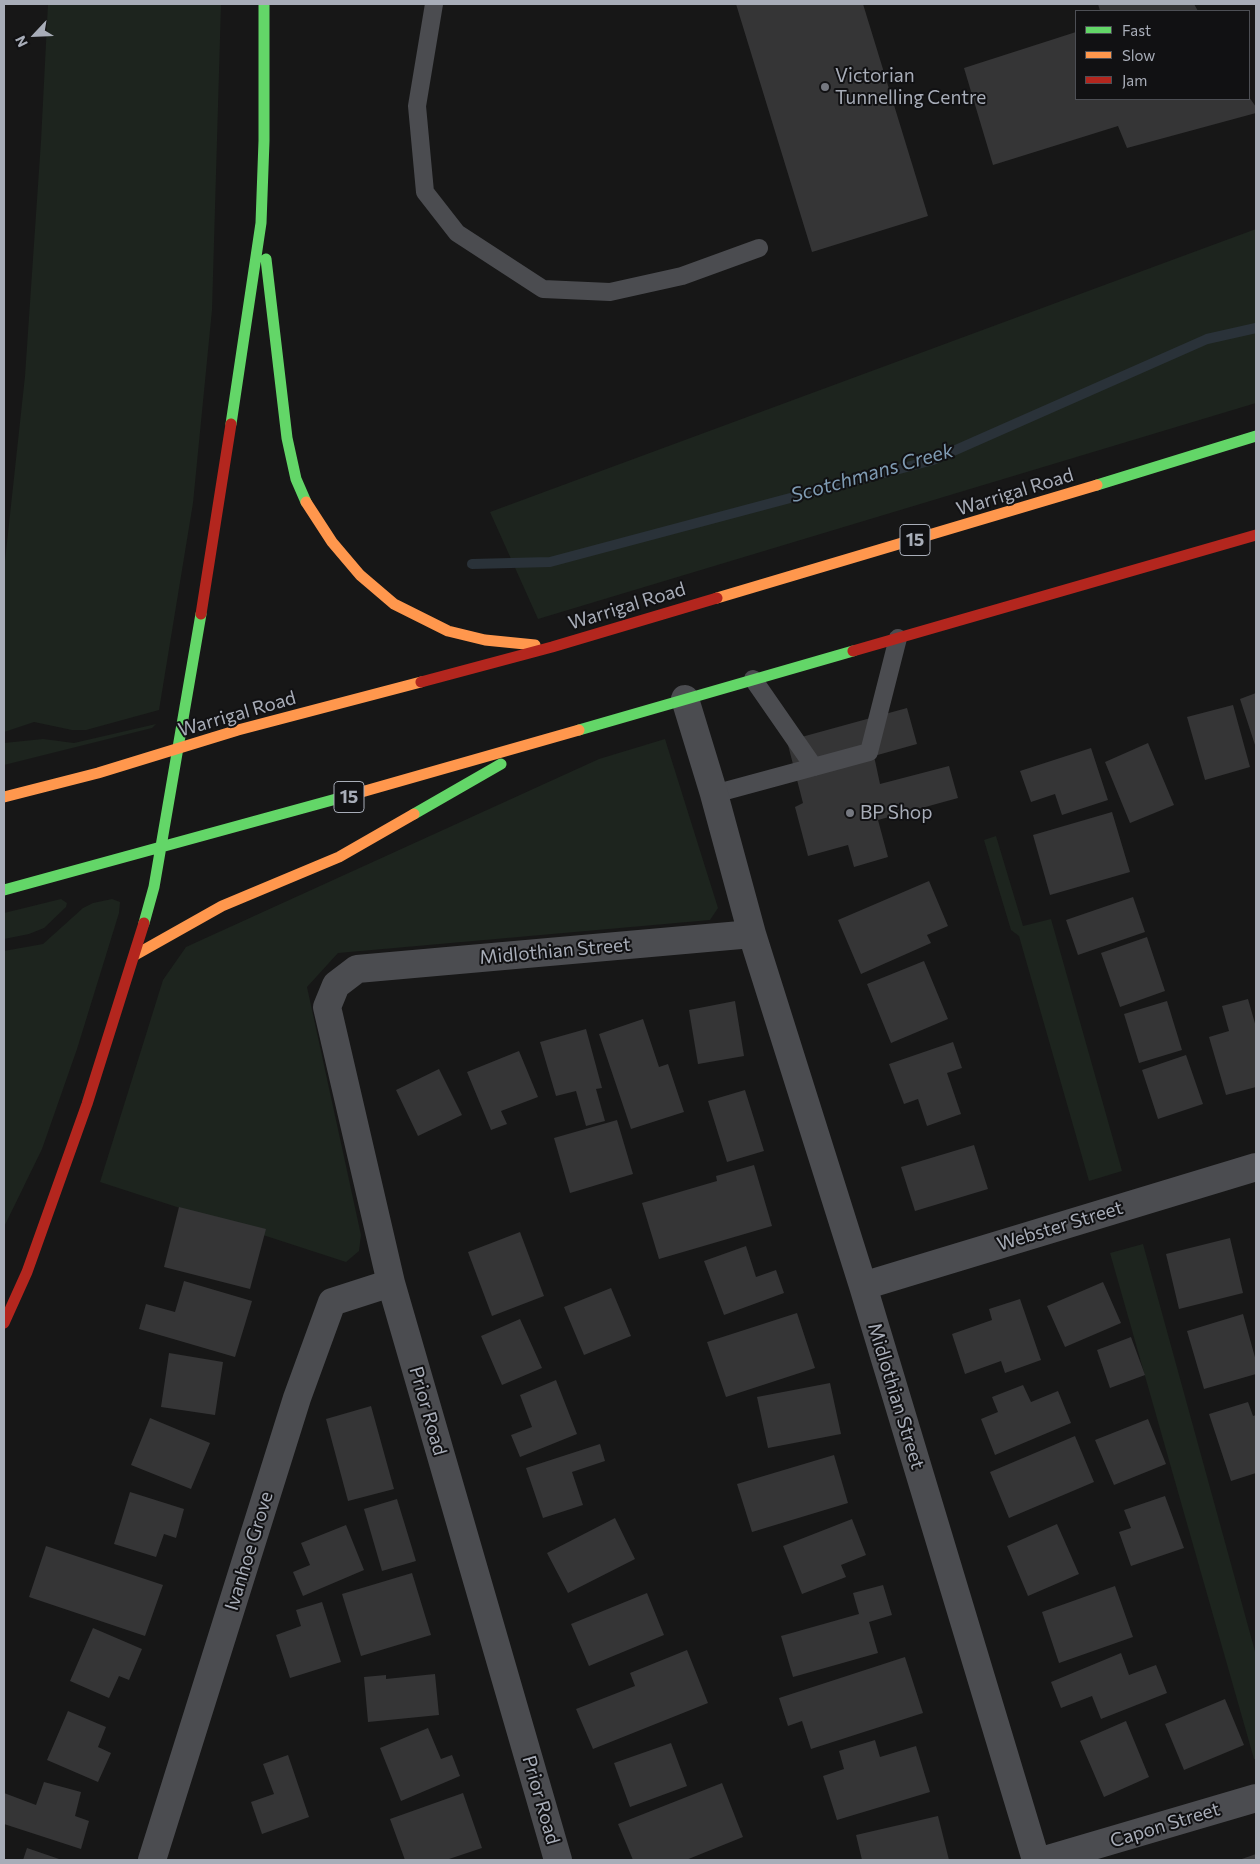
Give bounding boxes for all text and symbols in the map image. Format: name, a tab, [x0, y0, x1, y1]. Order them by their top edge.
north arrow	[10, 10, 60, 60]
legend	[1075, 10, 1250, 100]
text: Fast	[1122, 21, 1151, 39]
text: N	[11, 33, 31, 50]
text: Slow	[1122, 46, 1155, 64]
place label: Victorian Tunnelling Centre	[835, 65, 986, 109]
text: Jam	[1122, 71, 1147, 89]
marker: Victorian Tunnelling Centre	[819, 81, 831, 93]
water label: Scotchmans Creek	[788, 438, 956, 508]
street label: Warrigal Road	[954, 463, 1076, 521]
road number: 15	[900, 524, 930, 556]
street label: Warrigal Road	[566, 577, 688, 635]
street label: Warrigal Road	[176, 686, 298, 742]
road number: 15	[334, 782, 364, 812]
place label: BP Shop	[860, 802, 932, 824]
marker: BP Shop	[844, 807, 856, 819]
street label: Midlothian Street	[478, 933, 632, 969]
street label: Webster Street	[994, 1196, 1126, 1256]
street label: Midlothian Street	[863, 1320, 929, 1472]
street label: Prior Road	[404, 1364, 452, 1458]
street label: Ivanhoe Grove	[220, 1489, 278, 1613]
street label: Prior Road	[517, 1753, 565, 1847]
street label: Capon Street	[1107, 1797, 1223, 1853]

